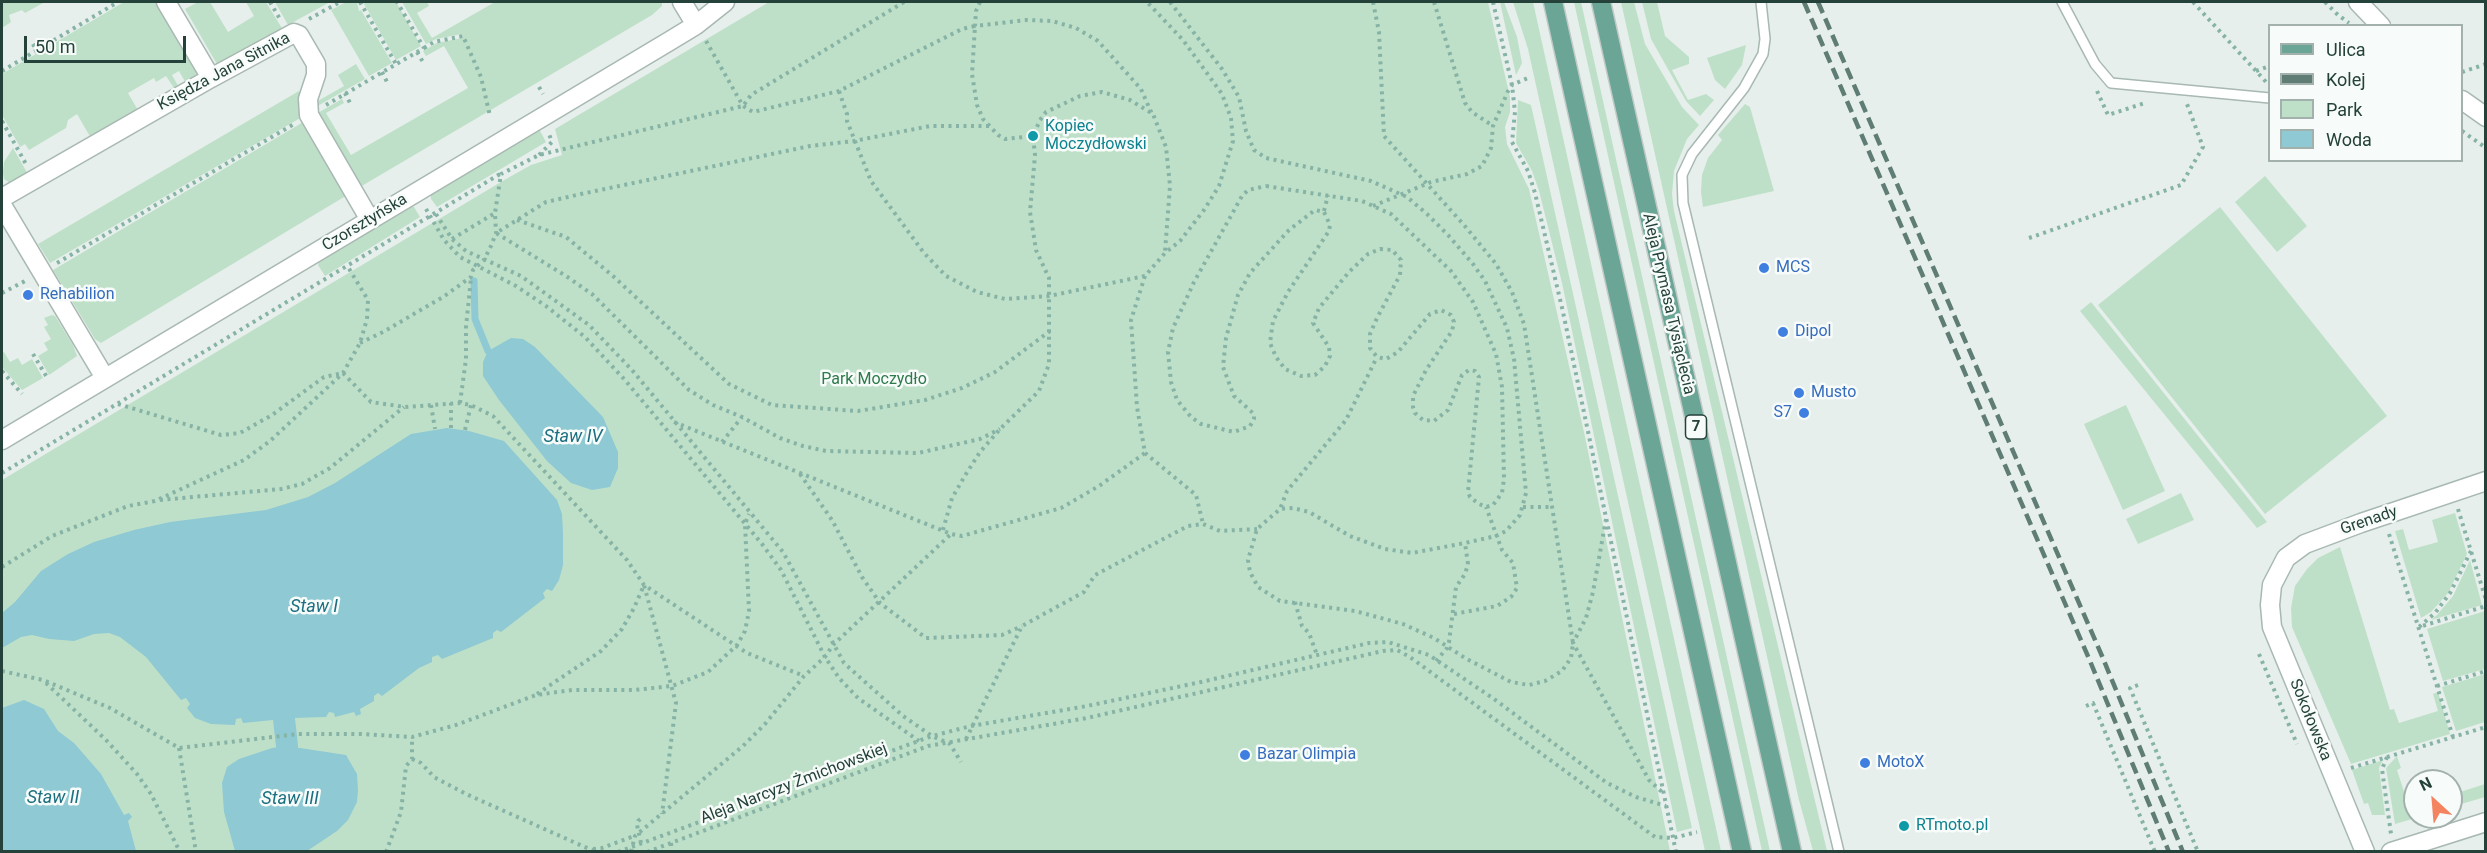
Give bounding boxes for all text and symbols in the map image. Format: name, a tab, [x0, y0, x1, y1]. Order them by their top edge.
scale bar	[27, 24, 189, 62]
legend	[2268, 24, 2463, 162]
street label: Księdza Jana Sitnika	[154, 29, 294, 115]
text: 50 m	[35, 36, 75, 57]
text: Ulica	[2326, 39, 2366, 60]
text: Kolej	[2326, 69, 2366, 90]
text: Park	[2326, 99, 2362, 120]
place label: Kopiec Moczydłowski	[1045, 117, 1147, 155]
marker: Kopiec Moczydłowski	[1026, 129, 1040, 143]
text: Woda	[2326, 129, 2372, 150]
street label: Czorsztyńska	[319, 190, 411, 256]
street label: Aleja Prymasa Tysiąclecia	[1638, 212, 1698, 396]
place label: MCS	[1776, 258, 1810, 278]
marker: MCS	[1757, 261, 1771, 275]
place label: Rehabilion	[40, 285, 114, 305]
marker: Rehabilion	[21, 288, 35, 302]
place label: Dipol	[1795, 322, 1831, 342]
marker: Dipol	[1776, 325, 1790, 339]
park label: Park Moczydło	[821, 370, 927, 390]
place label: Musto	[1811, 383, 1856, 403]
marker: Musto	[1792, 386, 1806, 400]
place label: S7	[1774, 403, 1792, 423]
marker: S7	[1797, 406, 1811, 420]
road number: 7	[1686, 415, 1706, 439]
water label: Staw IV	[544, 426, 602, 448]
street label: Grenady	[2338, 502, 2400, 540]
water label: Staw I	[290, 596, 338, 618]
street label: Sokołowska	[2285, 676, 2335, 764]
street label: Aleja Narcyzy Żmichowskiej	[698, 739, 890, 829]
place label: Bazar Olimpia	[1257, 745, 1356, 765]
marker: Bazar Olimpia	[1238, 748, 1252, 762]
place label: MotoX	[1877, 753, 1924, 773]
marker: MotoX	[1858, 756, 1872, 770]
north arrow	[2403, 769, 2463, 829]
text: N	[2417, 773, 2435, 795]
water label: Staw II	[27, 787, 79, 809]
water label: Staw III	[261, 788, 319, 810]
place label: RTmoto.pl	[1916, 816, 1988, 836]
marker: RTmoto.pl	[1897, 819, 1911, 833]

